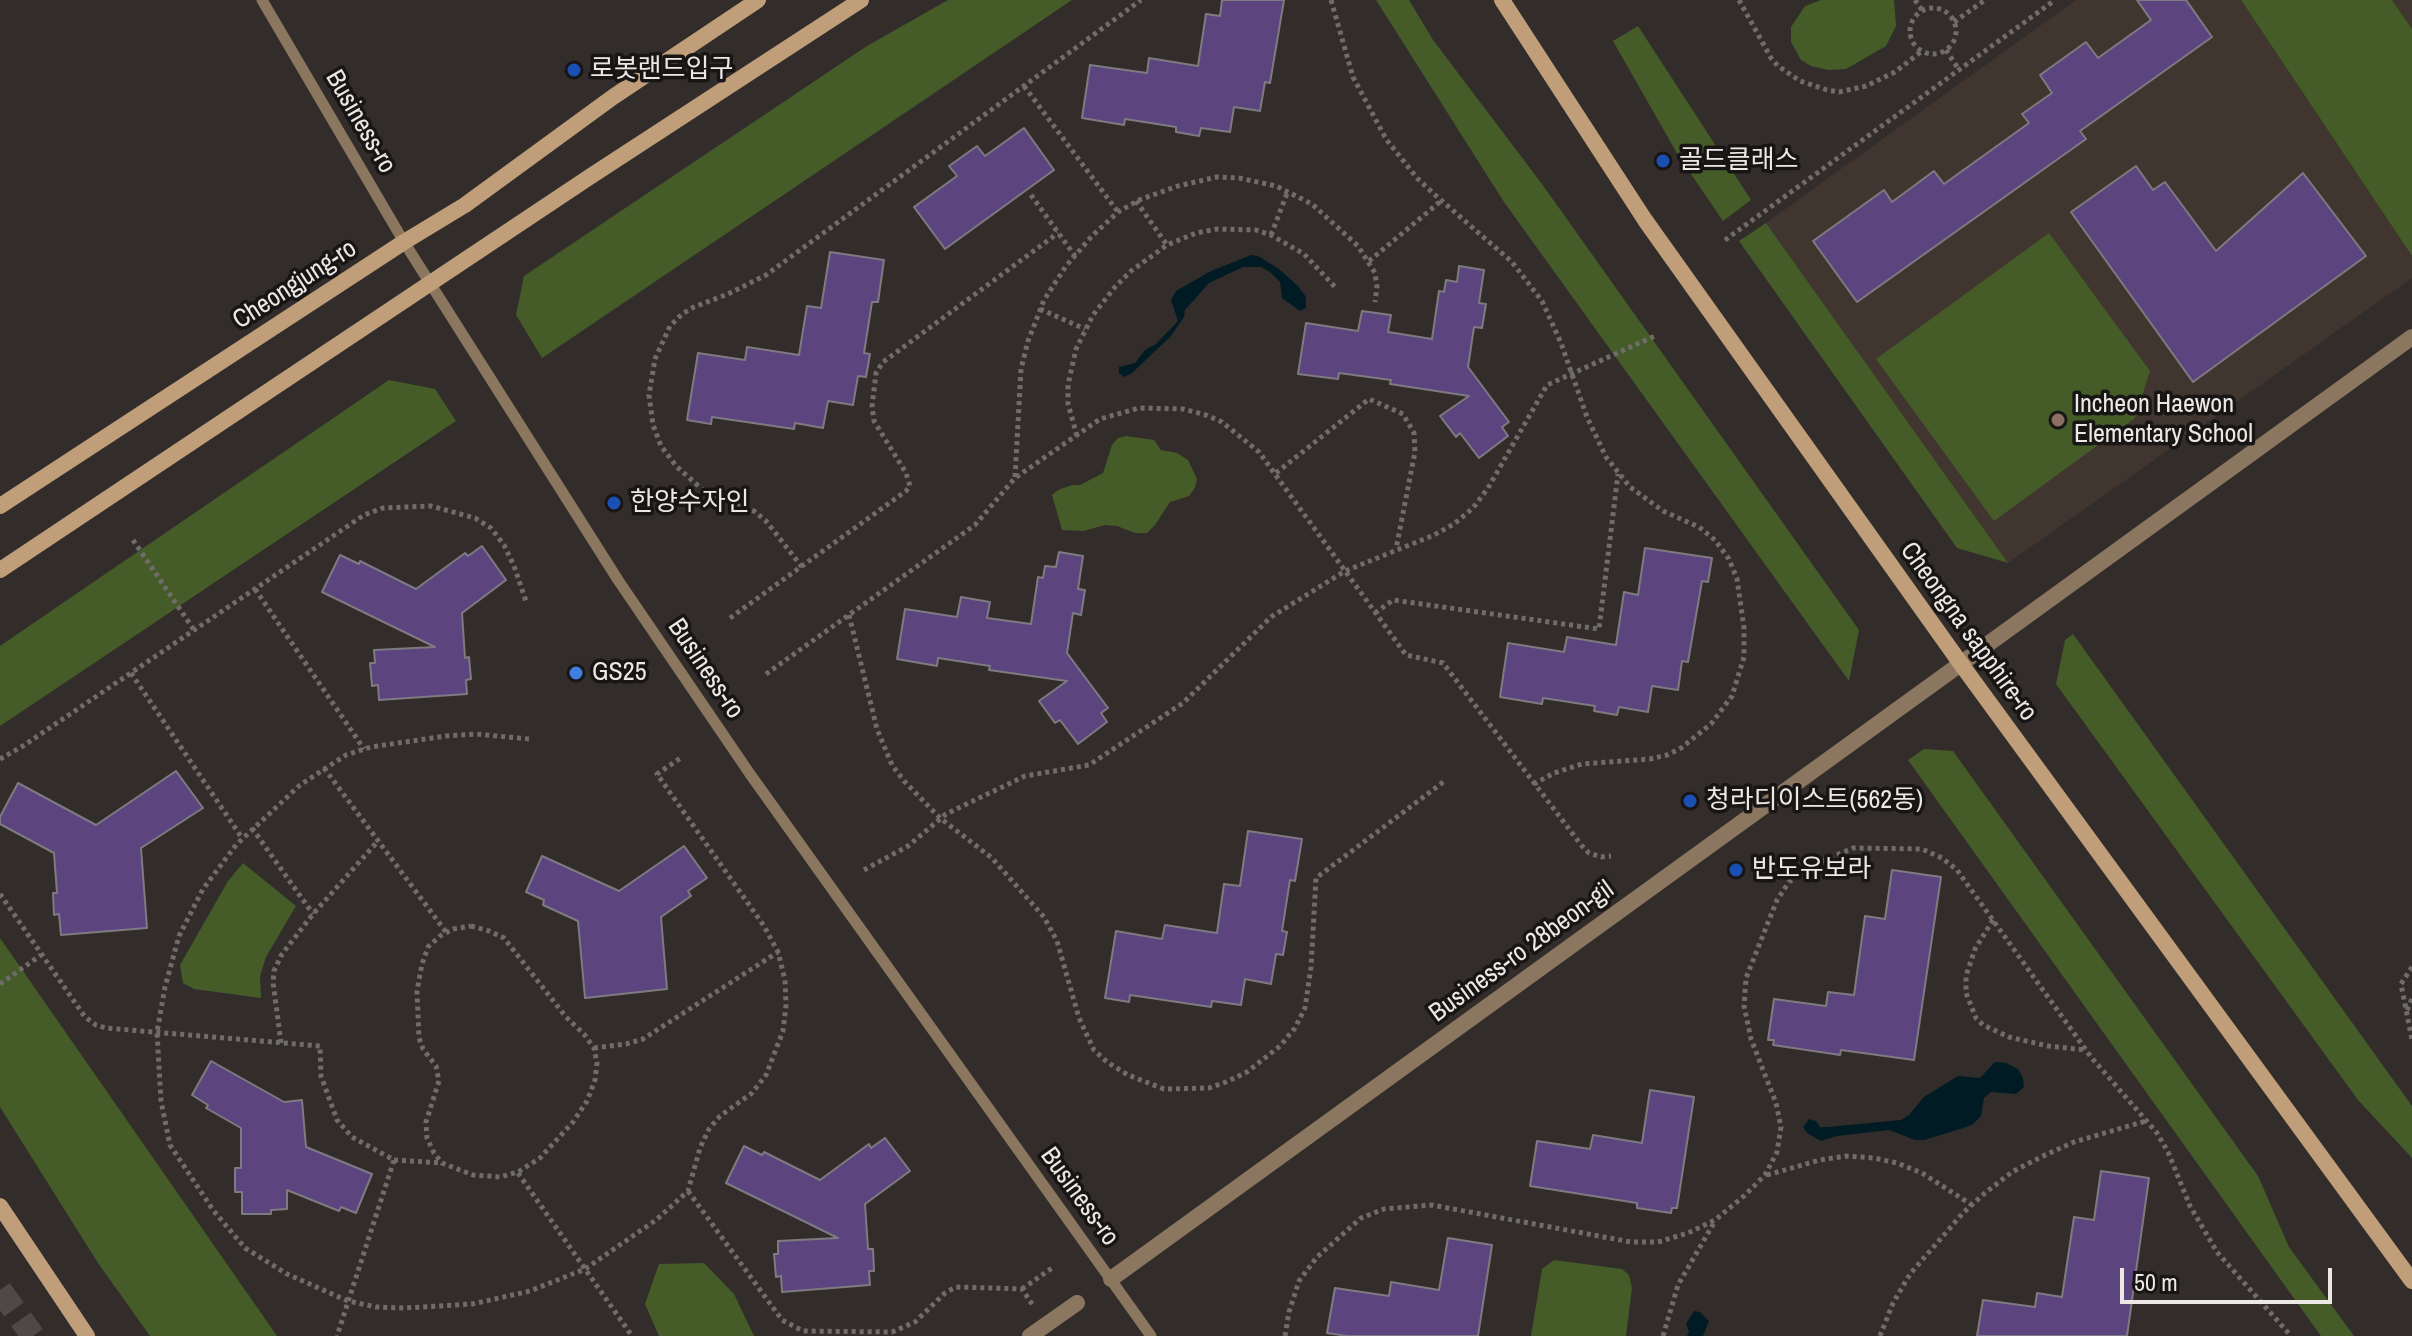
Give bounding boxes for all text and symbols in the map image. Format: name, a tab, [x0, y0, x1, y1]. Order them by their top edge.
place label: 로봇랜드입구	[590, 54, 734, 86]
marker: 로봇랜드입구	[565, 61, 583, 79]
street label: Business-ro	[318, 65, 402, 179]
place label: 골드클래스	[1679, 145, 1799, 177]
marker: 골드클래스	[1654, 152, 1672, 170]
street label: Cheongjung-ro	[227, 234, 363, 336]
place label: Incheon Haewon Elementary School	[2074, 389, 2253, 450]
marker: Incheon Haewon Elementary School	[2049, 411, 2067, 429]
place label: 한양수자인	[630, 487, 750, 519]
marker: 한양수자인	[605, 494, 623, 512]
street label: Cheongna sapphire-ro	[1893, 537, 2043, 727]
street label: Business-ro	[660, 613, 750, 725]
place label: GS25	[592, 657, 647, 689]
marker: GS25	[567, 664, 585, 682]
place label: 청라디이스트(562동)	[1706, 785, 1923, 817]
marker: 청라디이스트(562동)	[1681, 792, 1699, 810]
place label: 반도유보라	[1752, 854, 1872, 886]
marker: 반도유보라	[1727, 861, 1745, 879]
street label: Business-ro 28beon-gil	[1424, 875, 1620, 1029]
street label: Business-ro	[1033, 1142, 1125, 1252]
scale bar	[2124, 1252, 2336, 1302]
text: 50 m	[2134, 1266, 2178, 1298]

